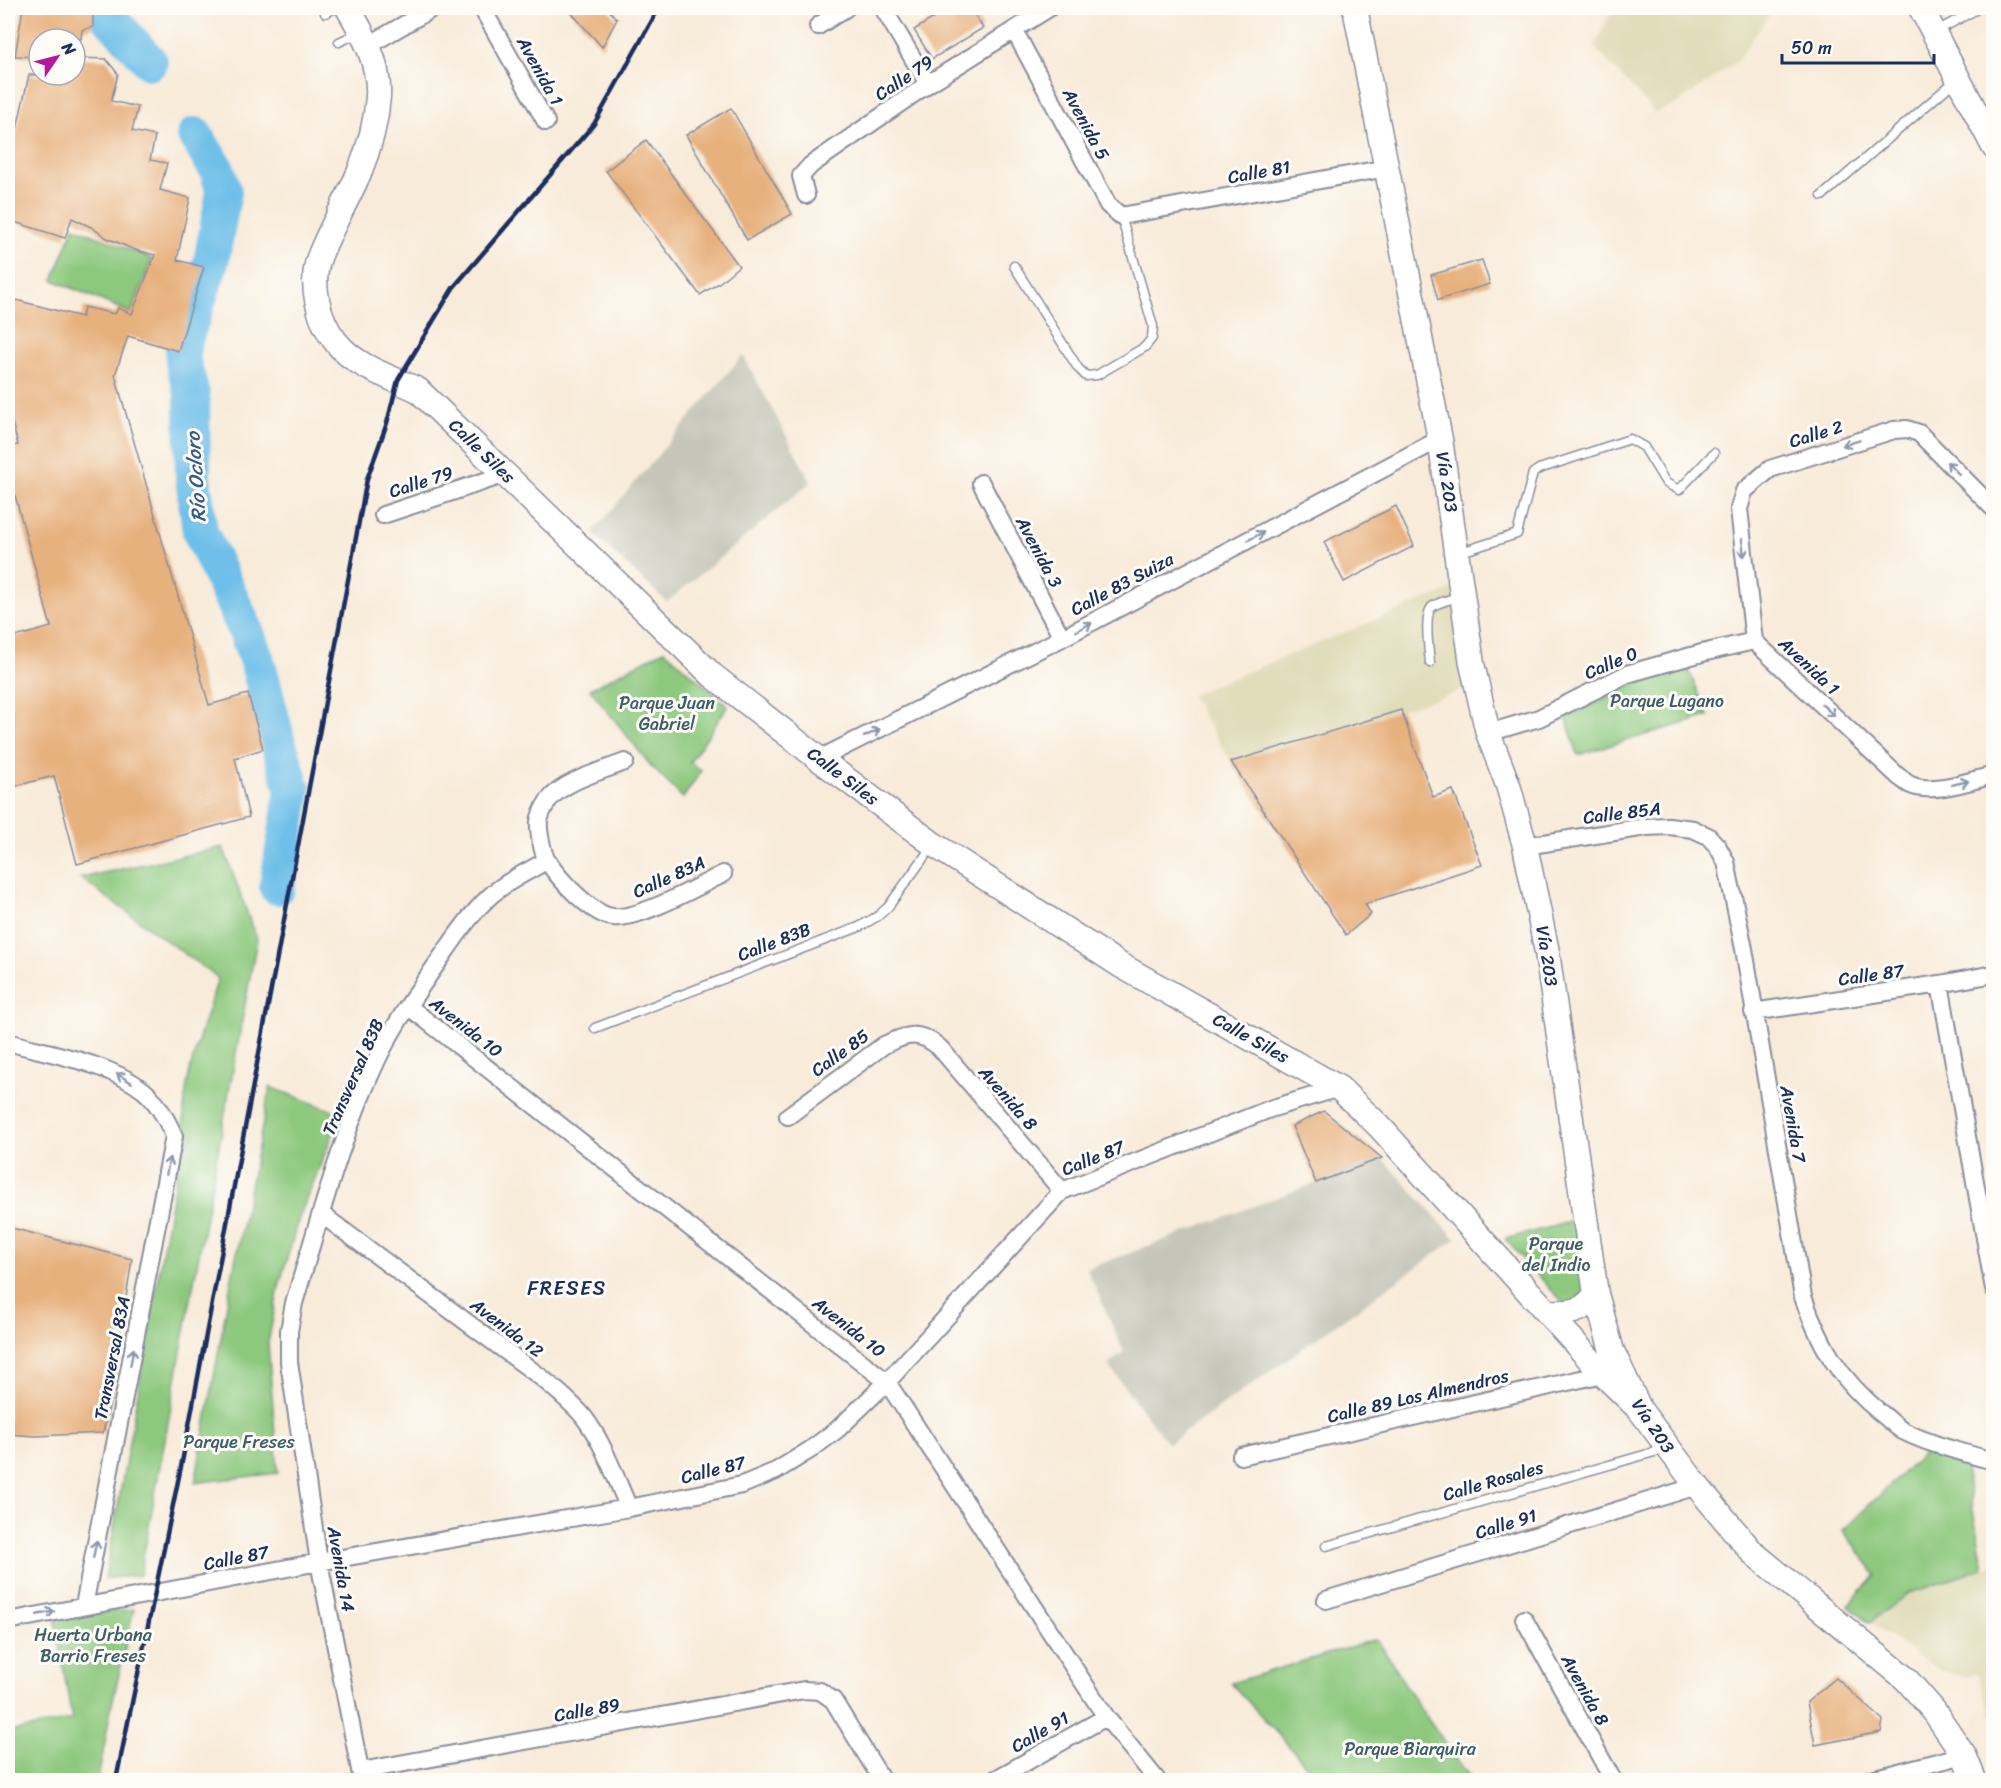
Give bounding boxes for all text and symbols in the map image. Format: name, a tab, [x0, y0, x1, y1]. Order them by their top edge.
north arrow	[27, 27, 87, 87]
scale bar	[1782, 27, 1934, 65]
street label: Avenida 1	[507, 30, 572, 112]
text: 50 m	[1791, 32, 1832, 64]
text: N	[53, 35, 84, 62]
street label: Calle 79	[868, 46, 940, 110]
street label: Avenida 5	[1053, 81, 1119, 166]
street label: Calle 81	[1225, 151, 1293, 193]
street label: Calle Siles	[441, 411, 524, 492]
street label: Calle 2	[1785, 411, 1847, 457]
water label: Río Ocloro	[175, 430, 217, 523]
one-way arrow	[1842, 439, 1861, 450]
street label: Vía 203	[1426, 449, 1468, 515]
street label: Calle 79	[385, 457, 457, 507]
one-way arrow	[1945, 460, 1960, 475]
street label: Avenida 3	[1006, 510, 1071, 594]
one-way arrow	[1247, 530, 1264, 542]
one-way arrow	[1738, 538, 1749, 558]
street label: Calle 83 Suiza	[1064, 543, 1180, 625]
one-way arrow	[1074, 621, 1092, 632]
street label: Avenida 1	[1770, 628, 1848, 703]
street label: Calle 0	[1579, 637, 1643, 689]
park label: Parque Lugano	[1610, 685, 1724, 717]
park label: Parque Juan Gabriel	[619, 687, 715, 740]
one-way arrow	[1820, 703, 1835, 717]
one-way arrow	[862, 726, 880, 738]
street label: Calle Siles	[800, 738, 886, 814]
one-way arrow	[1950, 777, 1969, 788]
street label: Calle 85A	[1581, 792, 1663, 834]
street label: Calle 83A	[627, 847, 711, 907]
street label: Calle 83B	[733, 913, 815, 971]
street label: Vía 203	[1526, 923, 1568, 989]
street label: Calle 87	[1836, 954, 1907, 995]
street label: Avenida 10	[421, 987, 510, 1066]
street label: Calle Siles	[1207, 1004, 1296, 1073]
street label: Transversal 83B	[313, 1013, 393, 1141]
street label: Calle 85	[804, 1021, 876, 1085]
street label: Avenida 8	[970, 1057, 1046, 1138]
one-way arrow	[116, 1072, 133, 1084]
street label: Avenida 7	[1770, 1082, 1816, 1167]
street label: Calle 87	[1057, 1130, 1131, 1185]
one-way arrow	[163, 1156, 174, 1176]
park label: Parque del Indio	[1522, 1228, 1590, 1281]
district label: FRESES	[527, 1271, 607, 1306]
street label: Avenida 10	[804, 1287, 893, 1366]
street label: Avenida 12	[462, 1289, 551, 1366]
street label: Transversal 83A	[84, 1293, 140, 1423]
one-way arrow	[127, 1348, 138, 1368]
street label: Calle 89 Los Almendros	[1324, 1359, 1513, 1432]
street label: Vía 203	[1623, 1392, 1683, 1460]
park label: Parque Freses	[183, 1426, 295, 1458]
street label: Calle 87	[677, 1446, 750, 1493]
street label: Calle Rosales	[1439, 1451, 1548, 1511]
street label: Calle 91	[1471, 1499, 1541, 1549]
street label: Avenida 14	[318, 1523, 364, 1614]
street label: Calle 87	[201, 1536, 273, 1580]
one-way arrow	[90, 1539, 101, 1559]
one-way arrow	[35, 1607, 55, 1618]
park label: Huerta Urbana Barrio Freses	[34, 1619, 153, 1672]
street label: Avenida 8	[1552, 1647, 1618, 1732]
street label: Calle 89	[552, 1688, 622, 1732]
street label: Calle 91	[1005, 1702, 1076, 1762]
park label: Parque Biarquira	[1344, 1733, 1477, 1765]

